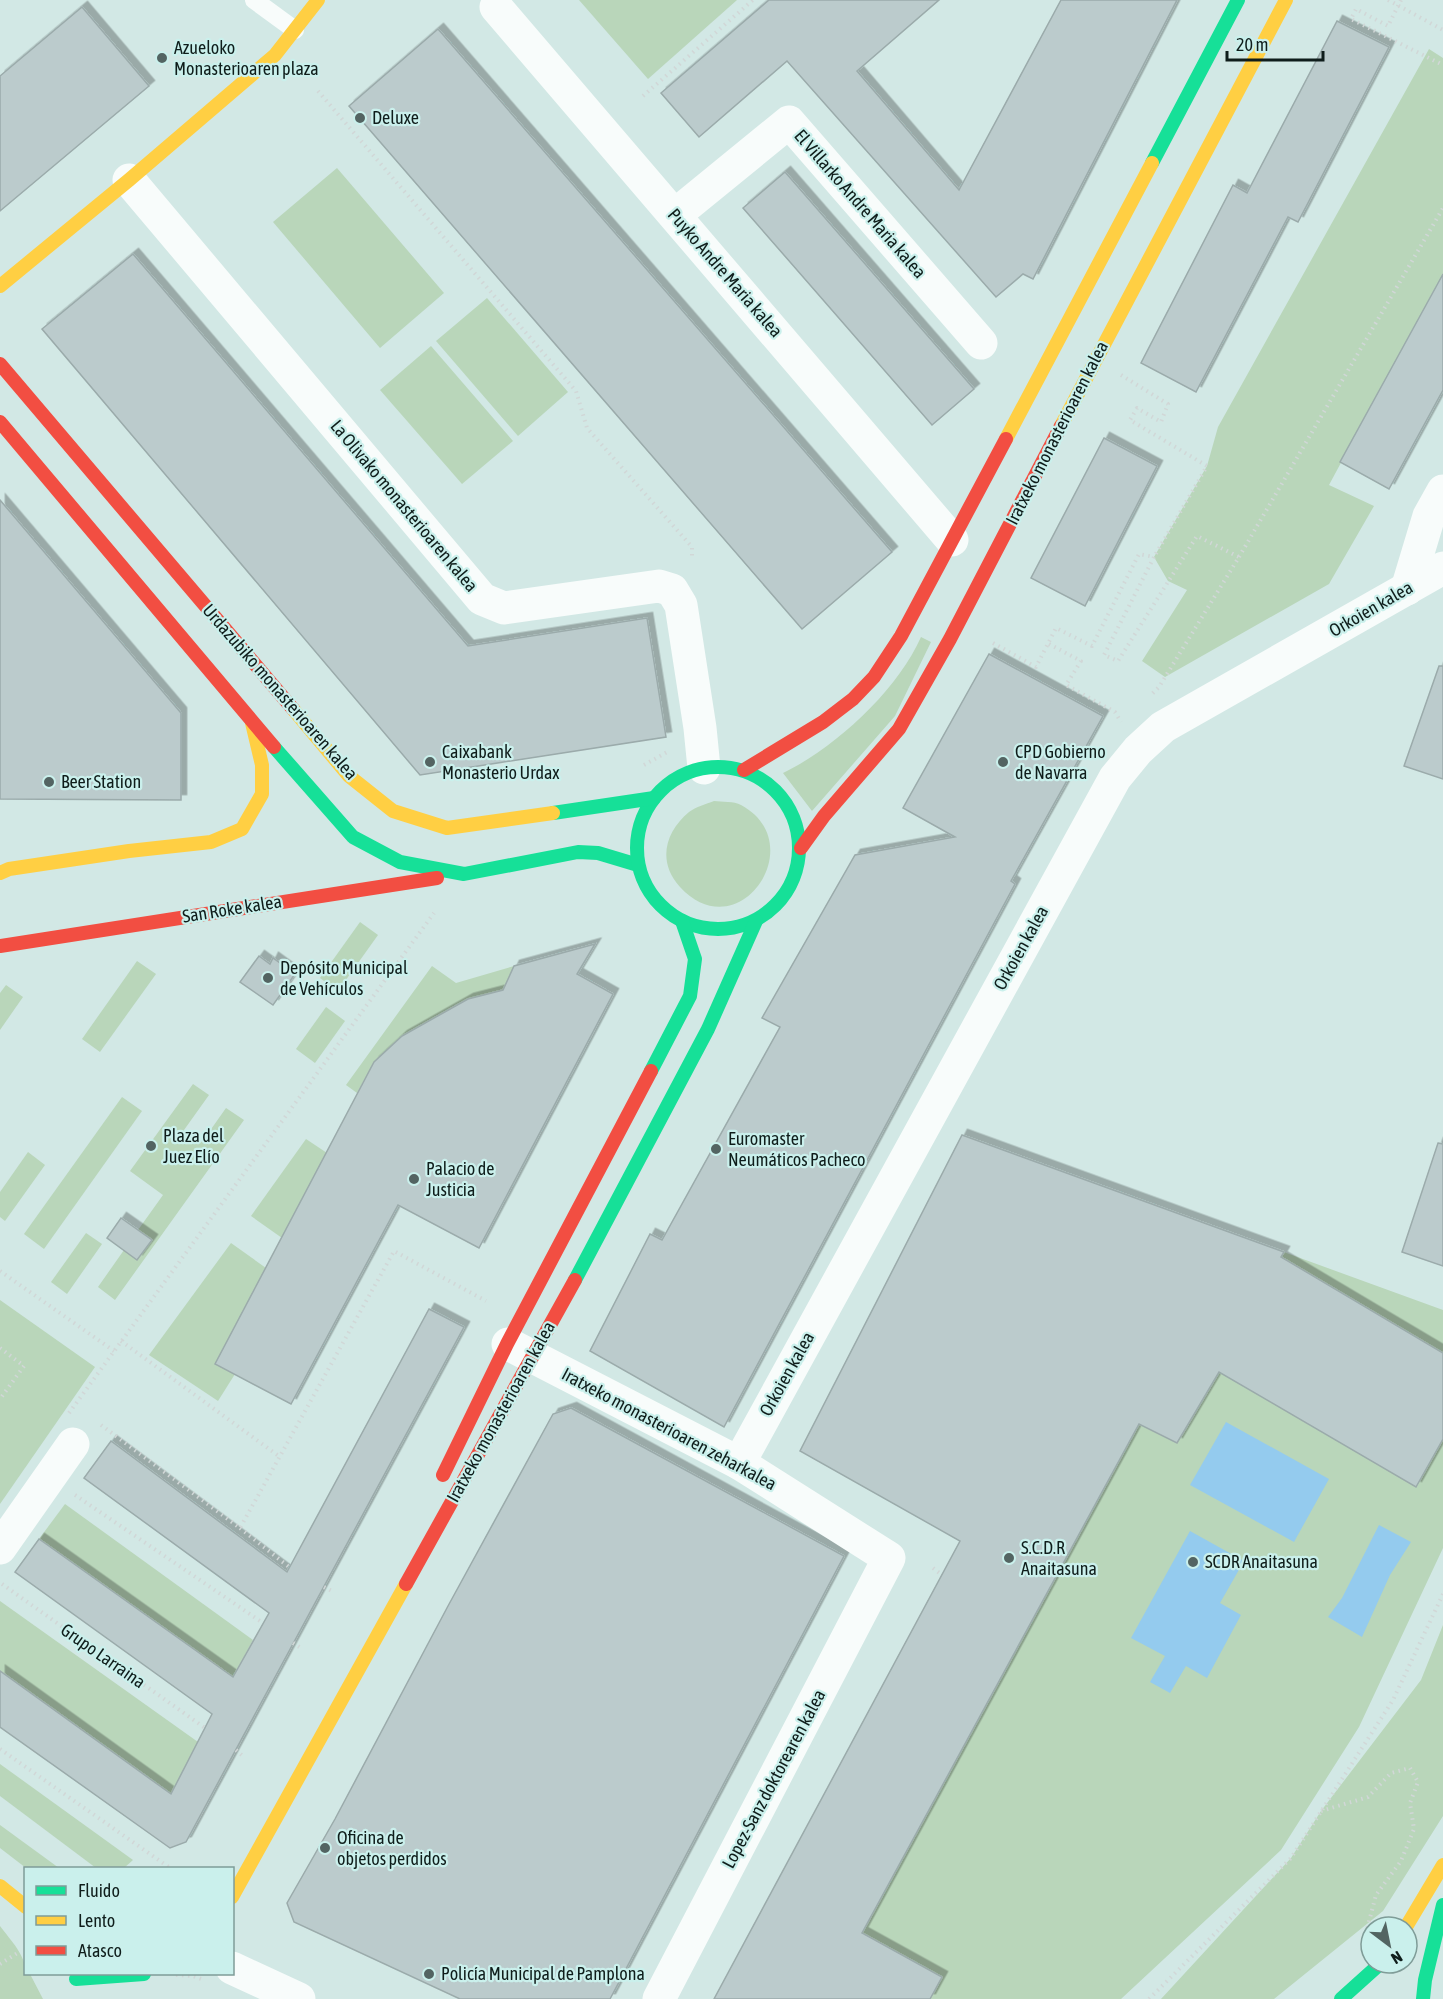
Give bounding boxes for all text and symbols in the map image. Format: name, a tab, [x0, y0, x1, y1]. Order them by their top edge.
scale bar	[1227, 24, 1323, 62]
text: 20 m	[1236, 34, 1268, 55]
place label: Azueloko Monasterioaren plaza	[174, 37, 319, 79]
marker: Azueloko Monasterioaren plaza	[155, 51, 169, 65]
place label: Deluxe	[372, 107, 419, 128]
marker: Deluxe	[353, 111, 367, 125]
street label: El Villarko Andre Maria kalea	[790, 125, 931, 282]
street label: Puyko Andre Maria kalea	[664, 204, 787, 341]
street label: Iratxeko monasterioaren kalea	[1001, 337, 1112, 528]
street label: La Olivako monasterioaren kalea	[326, 416, 482, 596]
street label: Orkoien kalea	[1325, 576, 1416, 641]
street label: Urdazubiko monasterioaren kalea	[198, 600, 362, 784]
place label: Caixabank Monasterio Urdax	[442, 741, 560, 783]
place label: CPD Gobierno de Navarra	[1015, 741, 1106, 783]
marker: Caixabank Monasterio Urdax	[423, 755, 437, 769]
marker: CPD Gobierno de Navarra	[996, 755, 1010, 769]
place label: Beer Station	[61, 771, 141, 792]
marker: Beer Station	[42, 775, 56, 789]
street label: San Roke kalea	[181, 890, 283, 927]
street label: Orkoien kalea	[989, 902, 1052, 993]
place label: Depósito Municipal de Vehículos	[280, 957, 408, 999]
marker: Depósito Municipal de Vehículos	[261, 971, 275, 985]
place label: Plaza del Juez Elío	[163, 1125, 224, 1167]
place label: Euromaster Neumáticos Pacheco	[728, 1128, 866, 1170]
marker: Plaza del Juez Elío	[144, 1139, 158, 1153]
marker: Euromaster Neumáticos Pacheco	[709, 1142, 723, 1156]
place label: Palacio de Justicia	[426, 1158, 494, 1200]
marker: Palacio de Justicia	[407, 1172, 421, 1186]
street label: Iratxeko monasterioaren kalea	[442, 1318, 559, 1506]
street label: Orkoien kalea	[755, 1328, 818, 1419]
street label: Iratxeko monasterioaren zeharkalea	[558, 1363, 780, 1494]
place label: S.C.D.R Anaitasuna	[1021, 1537, 1097, 1579]
marker: S.C.D.R Anaitasuna	[1002, 1551, 1016, 1565]
place label: SCDR Anaitasuna	[1205, 1551, 1318, 1572]
marker: SCDR Anaitasuna	[1186, 1555, 1200, 1569]
street label: Grupo Larraina	[57, 1619, 150, 1692]
street label: Lopez-Sanz doktorearen kalea	[718, 1686, 830, 1872]
place label: Oficina de objetos perdidos	[337, 1827, 447, 1869]
marker: Oficina de objetos perdidos	[318, 1841, 332, 1855]
legend	[24, 1867, 234, 1975]
text: Fluido	[78, 1880, 120, 1901]
text: Lento	[78, 1910, 115, 1931]
north arrow	[1359, 1915, 1419, 1975]
text: Atasco	[78, 1940, 122, 1961]
text: N	[1388, 1948, 1406, 1968]
place label: Policía Municipal de Pamplona	[441, 1963, 645, 1984]
marker: Policía Municipal de Pamplona	[422, 1967, 436, 1981]

